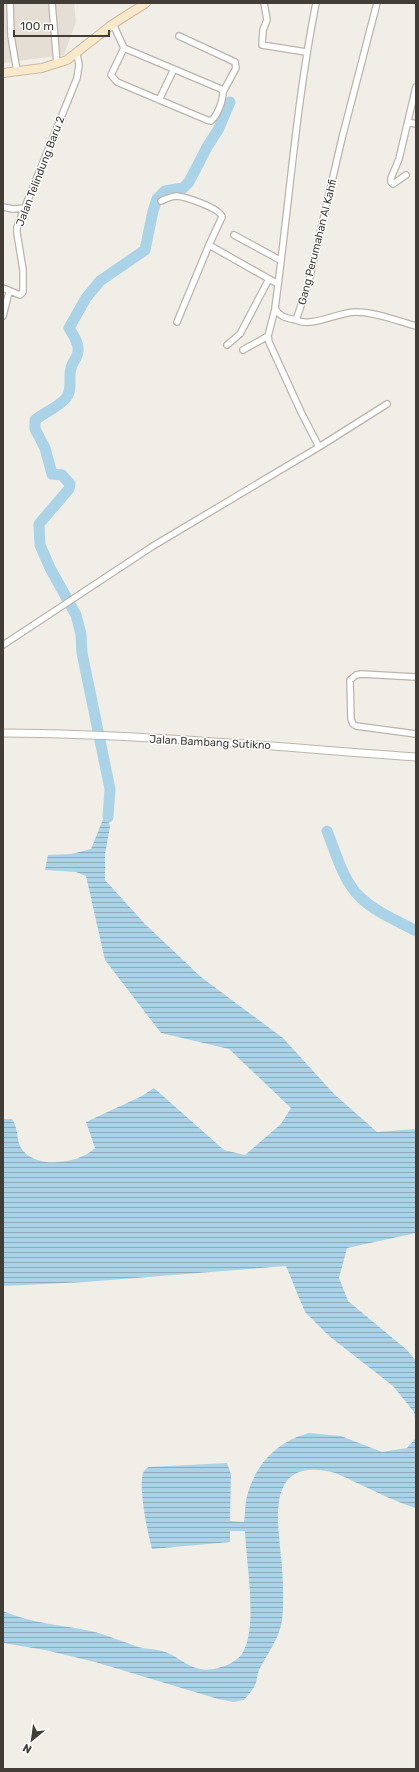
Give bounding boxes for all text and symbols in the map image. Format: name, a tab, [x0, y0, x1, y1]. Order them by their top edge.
scale bar	[14, 12, 109, 38]
text: 100 m	[20, 19, 54, 33]
street label: Jalan Telindung Baru 2	[13, 114, 67, 228]
street label: Gang Perumahan Al Kahfi	[296, 178, 339, 306]
street label: Jalan Bambang Sutikno	[149, 733, 271, 752]
north arrow	[12, 1720, 52, 1760]
text: N	[21, 1741, 34, 1756]

